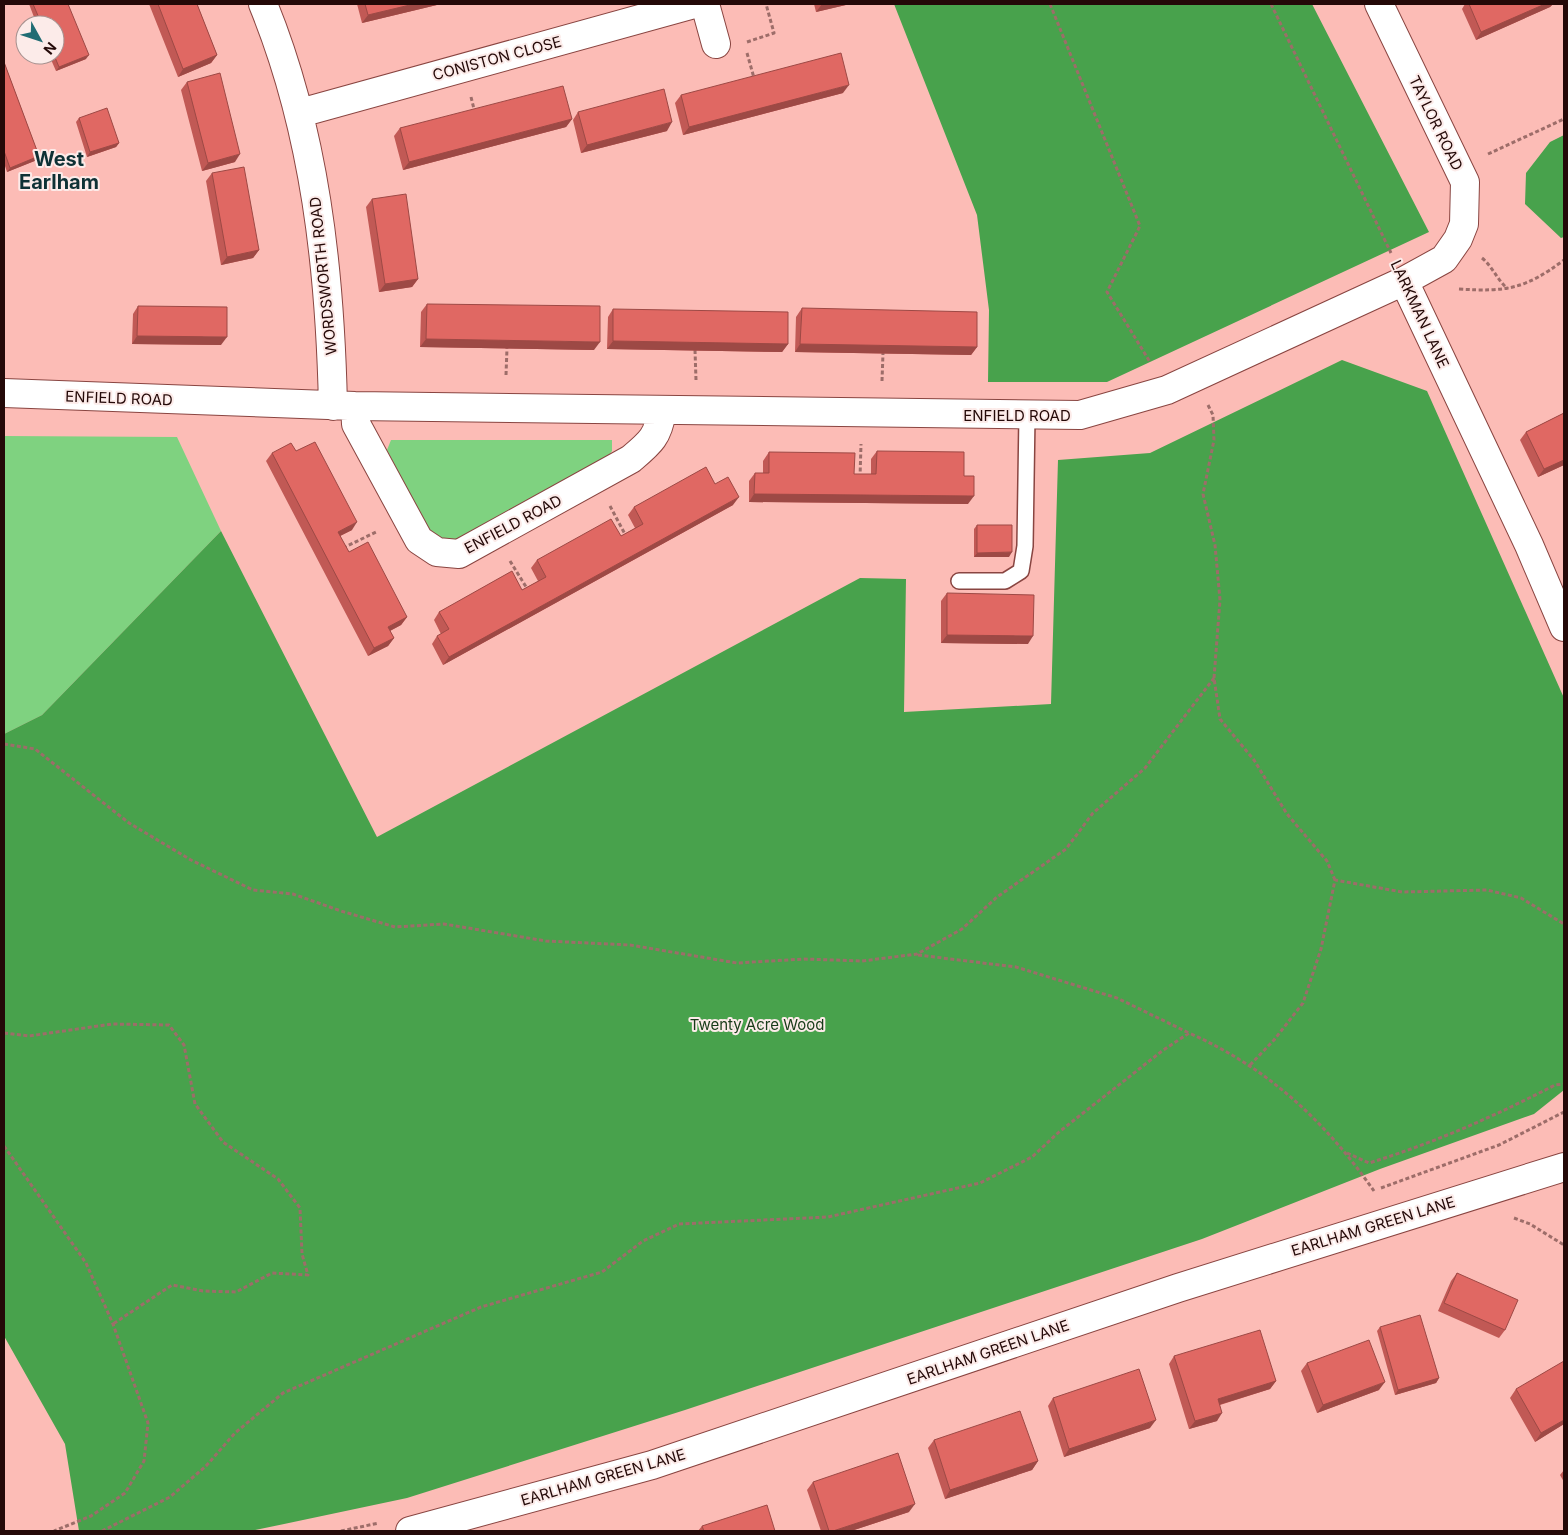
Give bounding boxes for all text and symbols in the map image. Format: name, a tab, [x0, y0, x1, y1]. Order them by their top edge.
north arrow	[15, 15, 65, 65]
street label: CONISTON CLOSE	[430, 32, 564, 84]
text: N	[40, 39, 60, 58]
street label: TAYLOR ROAD	[1405, 73, 1467, 173]
district label: West Earlham	[19, 147, 99, 194]
street label: WORDSWORTH ROAD	[305, 196, 341, 356]
street label: LARKMAN LANE	[1387, 257, 1453, 371]
street label: ENFIELD ROAD	[65, 387, 173, 409]
street label: ENFIELD ROAD	[963, 406, 1071, 425]
street label: ENFIELD ROAD	[461, 490, 565, 558]
park label: Twenty Acre Wood	[690, 1015, 824, 1034]
street label: EARLHAM GREEN LANE	[1289, 1192, 1457, 1260]
street label: EARLHAM GREEN LANE	[904, 1315, 1072, 1389]
street label: EARLHAM GREEN LANE	[519, 1444, 687, 1510]

